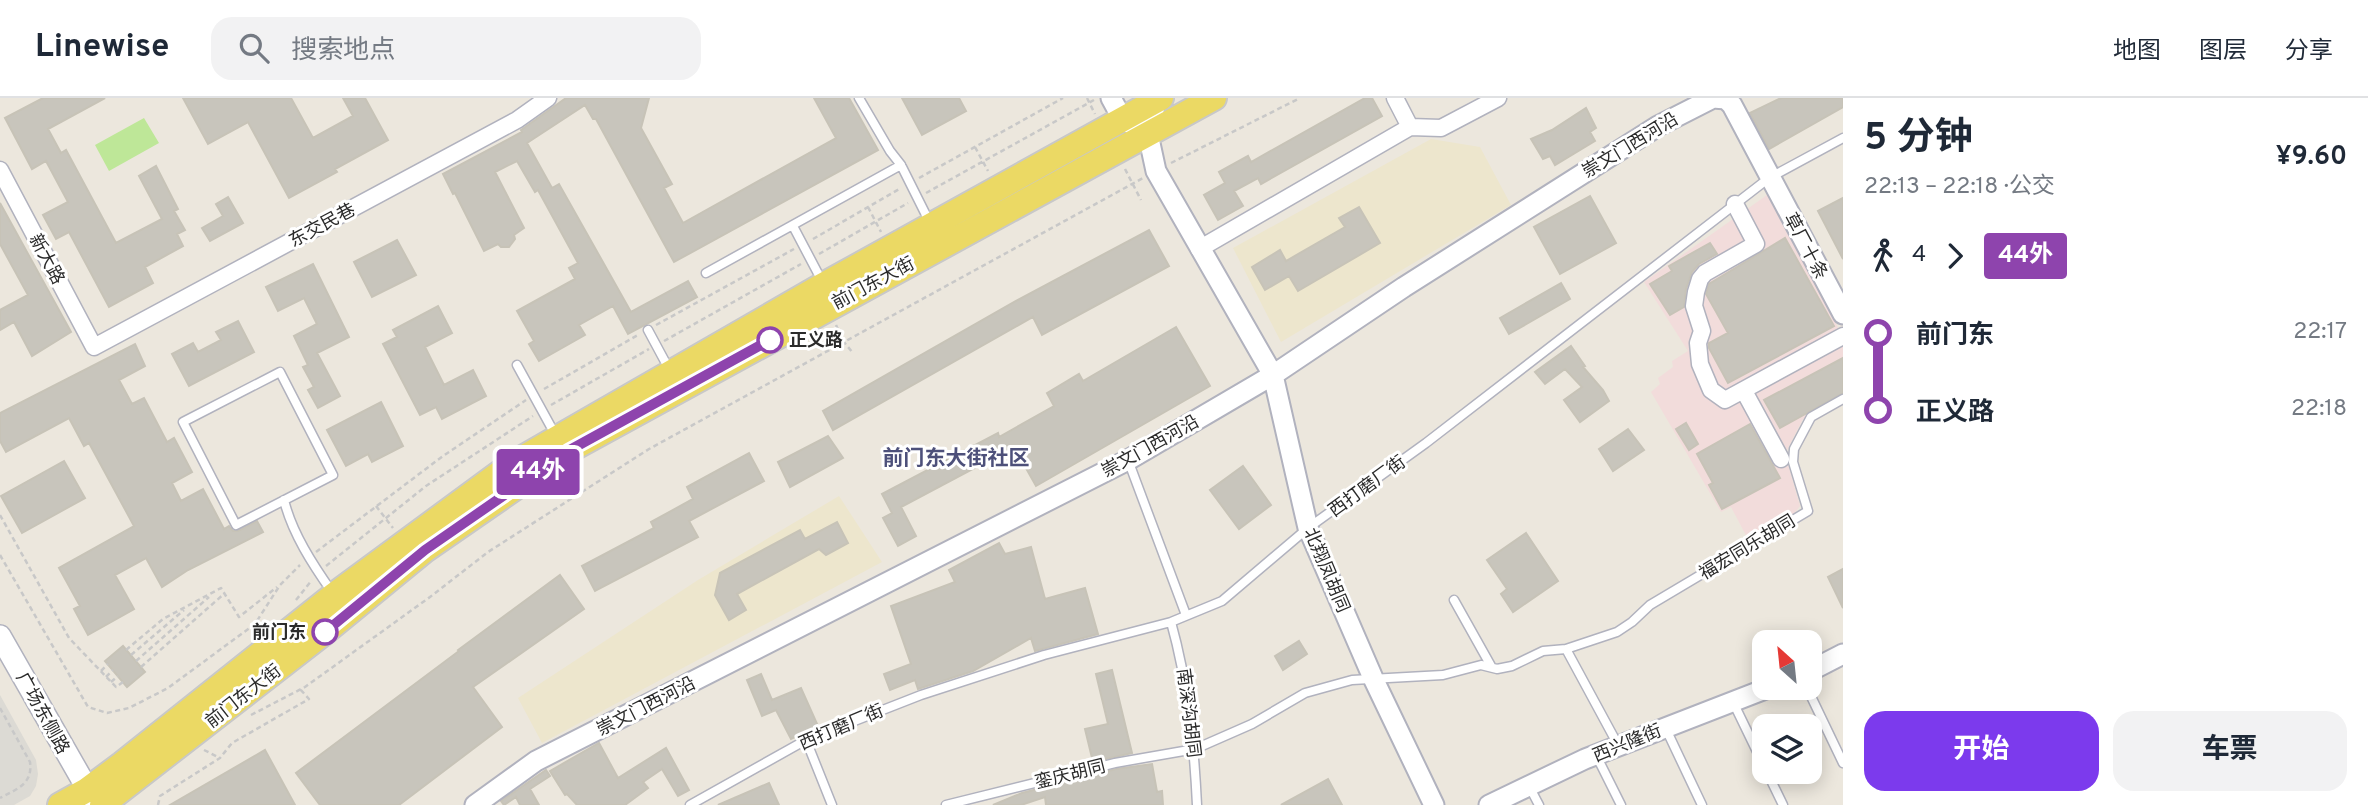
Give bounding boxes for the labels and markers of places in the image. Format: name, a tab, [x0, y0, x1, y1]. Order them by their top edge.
marker: 正义路	[757, 327, 783, 353]
place label: 正义路	[789, 330, 843, 353]
marker: 前门东	[312, 619, 338, 645]
place label: 前门东	[252, 622, 306, 645]

